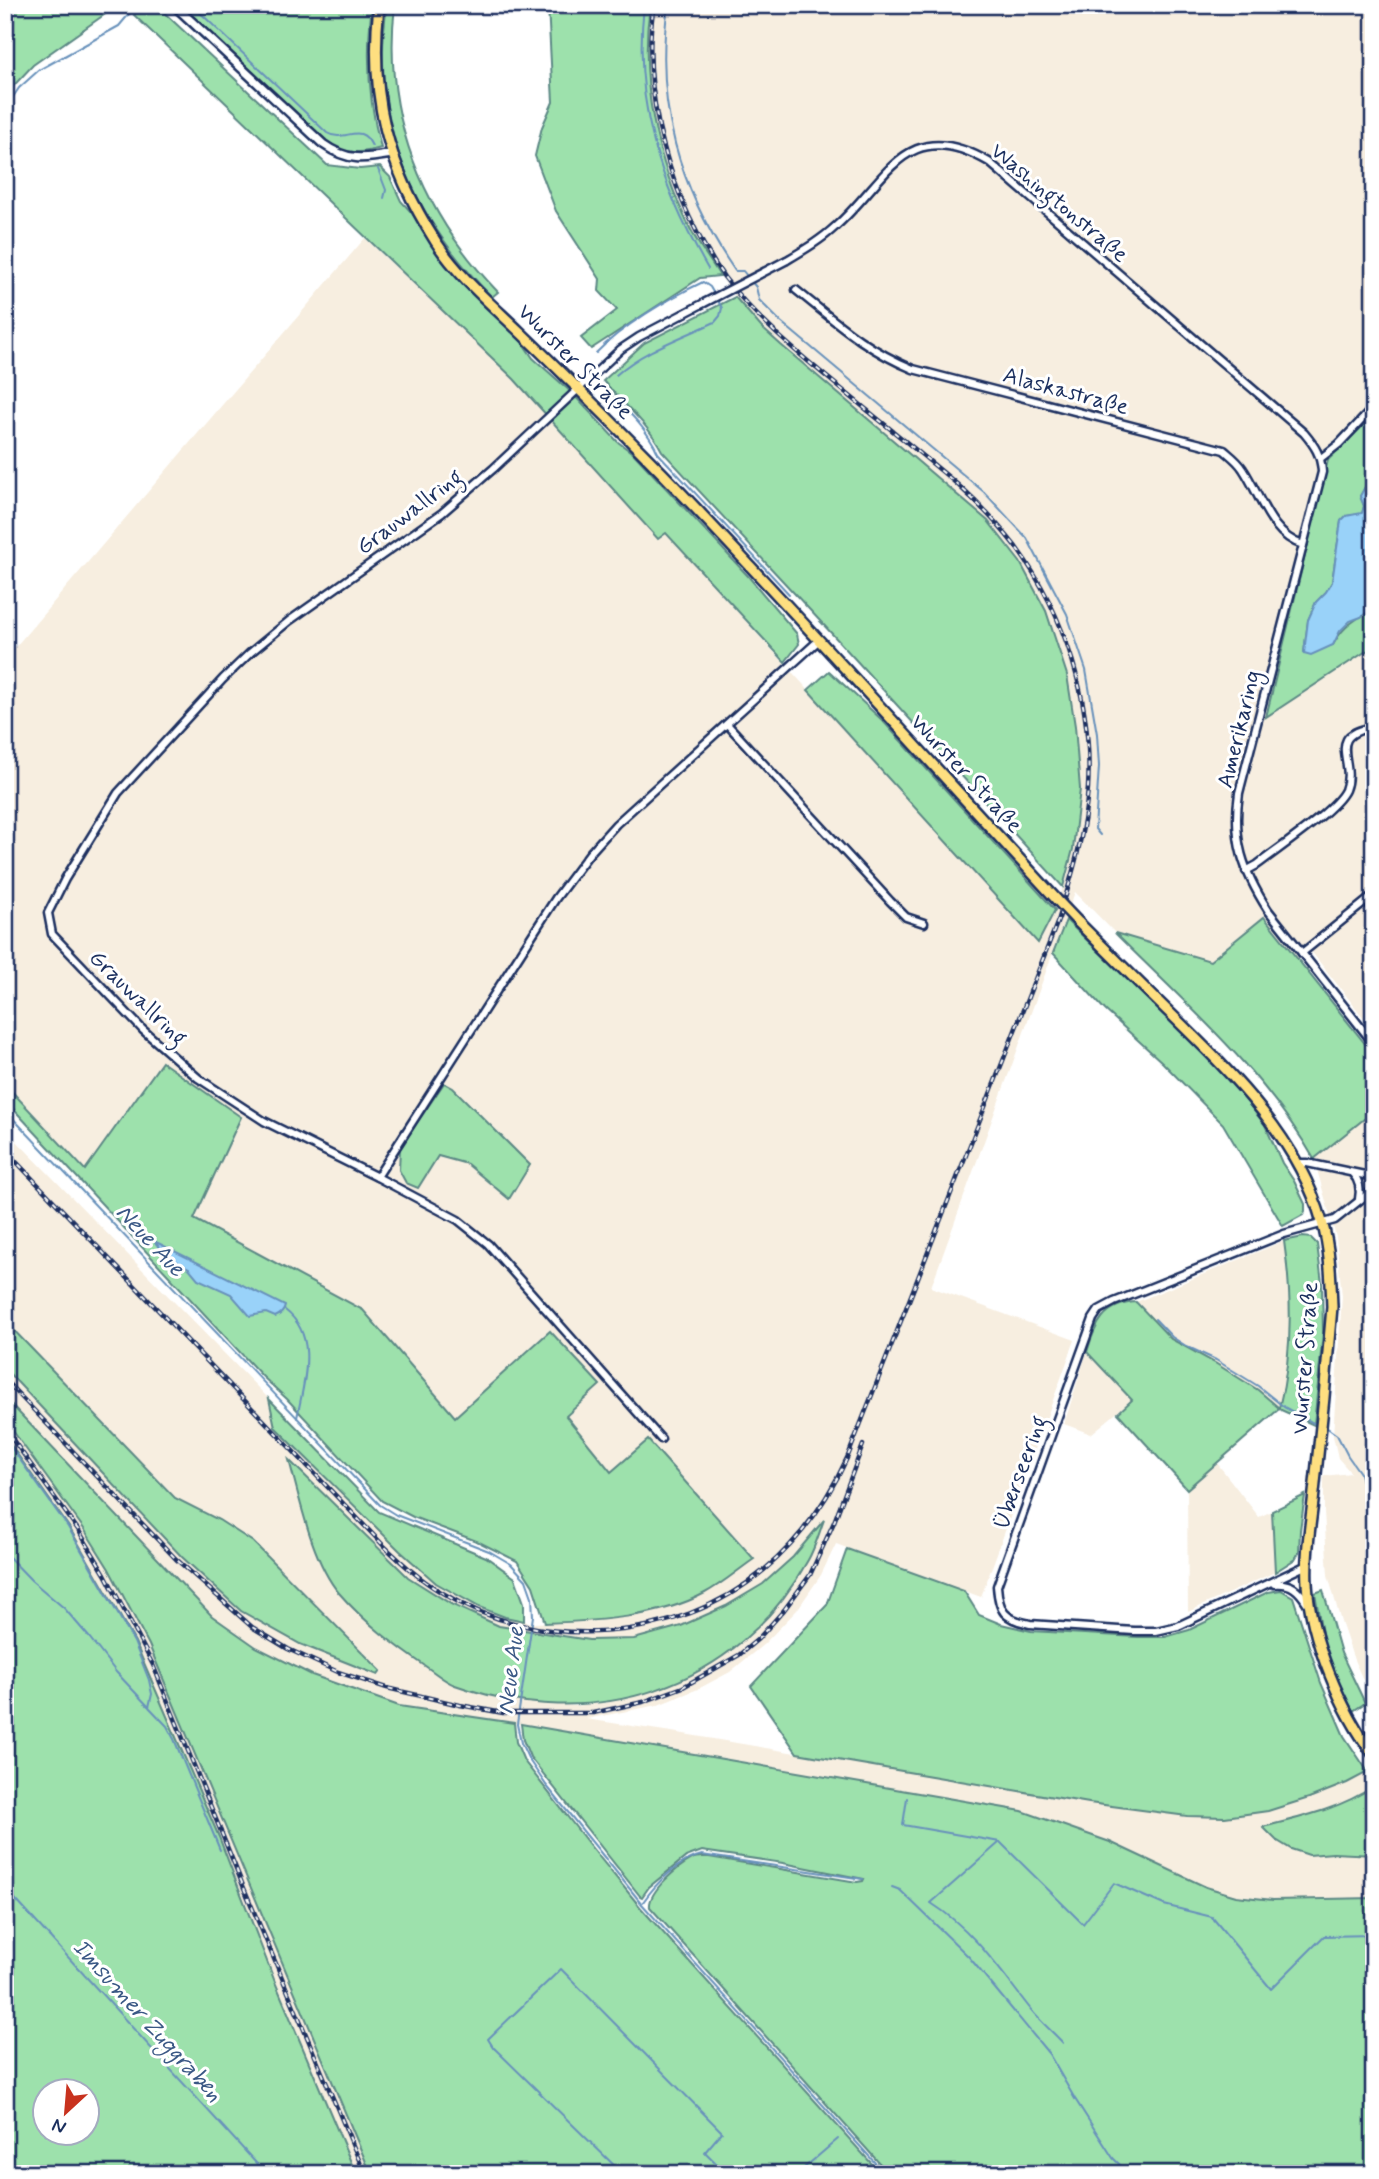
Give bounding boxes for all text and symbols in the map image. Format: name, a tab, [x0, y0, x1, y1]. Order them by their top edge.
street label: Washingtonstraße	[982, 137, 1134, 272]
street label: Wurster Straße	[510, 298, 639, 427]
street label: Alaskastraße	[999, 361, 1132, 423]
street label: Grauwallring	[351, 463, 471, 564]
street label: Amerikaring	[1211, 667, 1271, 792]
street label: Wurster Straße	[903, 708, 1029, 840]
street label: Grauwallring	[80, 944, 193, 1054]
water label: Neue Aue	[108, 1198, 192, 1285]
street label: Wurster Straße	[1286, 1281, 1326, 1435]
street label: Überseering	[986, 1412, 1057, 1534]
water label: Neue Aue	[491, 1624, 532, 1716]
water label: Imsumer Zuggraben	[64, 1933, 229, 2111]
north arrow	[32, 2078, 102, 2148]
text: N	[48, 2112, 70, 2140]

